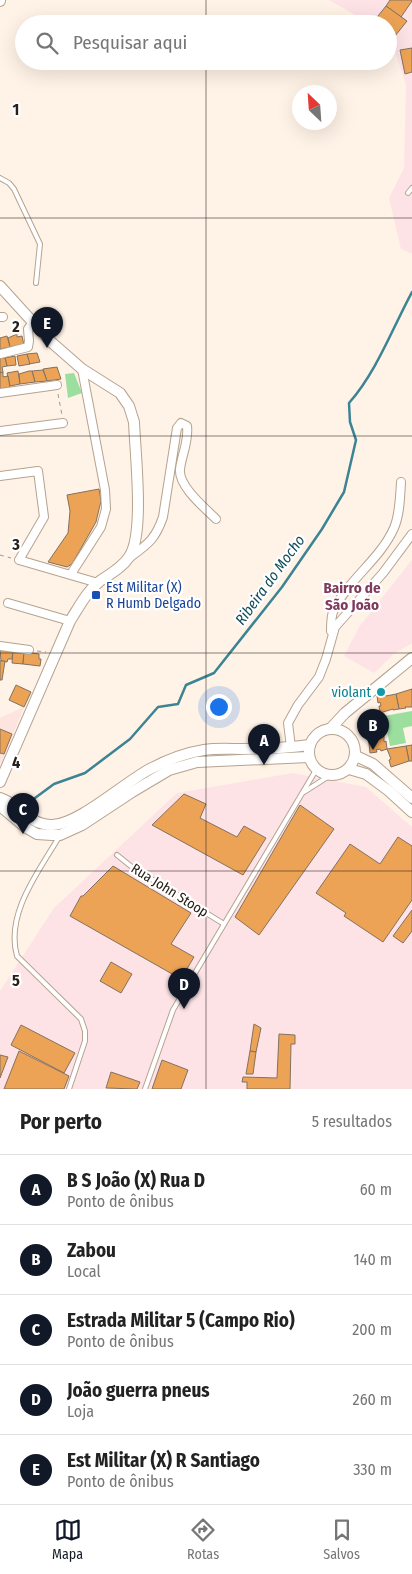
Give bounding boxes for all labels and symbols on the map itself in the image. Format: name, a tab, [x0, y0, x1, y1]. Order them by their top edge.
north arrow	[292, 85, 337, 130]
text: 1	[13, 100, 19, 119]
pin: E	[31, 307, 63, 348]
text: 2	[11, 317, 20, 336]
water label: Ribeira do Mocho	[231, 531, 309, 628]
text: 3	[11, 535, 20, 554]
place label: Est Militar (X) R Humb Delgado	[106, 579, 201, 612]
district label: Bairro de São João	[323, 579, 381, 614]
marker: Est Militar (X) R Humb Delgado	[90, 589, 102, 601]
place label: violant	[331, 684, 371, 701]
marker: violant	[375, 686, 387, 698]
your location	[206, 694, 232, 720]
pin: B	[357, 709, 389, 750]
pin: A	[248, 724, 280, 765]
text: 4	[12, 753, 20, 772]
pin: C	[7, 793, 39, 834]
street label: Rua John Stoop	[128, 860, 211, 921]
pin: D	[168, 968, 200, 1009]
text: 5	[12, 971, 20, 990]

